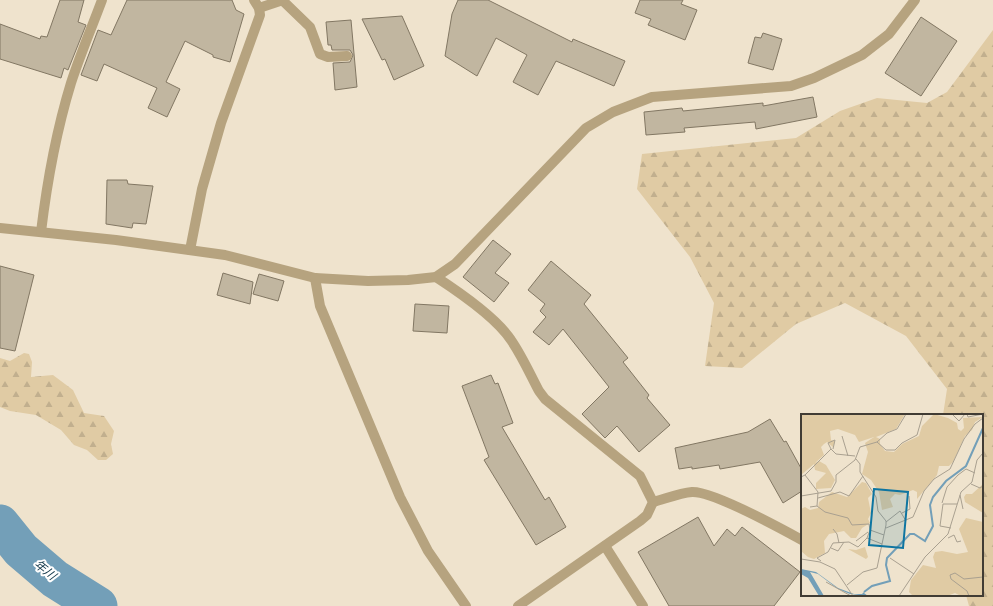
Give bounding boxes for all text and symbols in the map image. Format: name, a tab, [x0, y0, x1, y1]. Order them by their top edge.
inset map	[801, 414, 983, 596]
water label: 年川	[31, 556, 61, 584]

